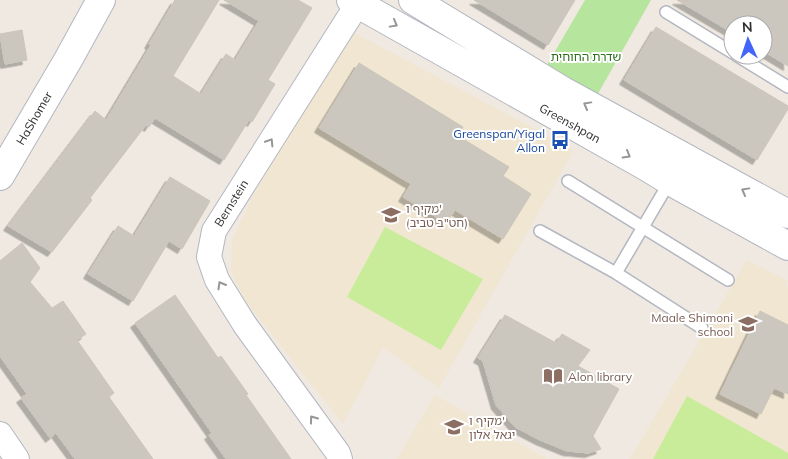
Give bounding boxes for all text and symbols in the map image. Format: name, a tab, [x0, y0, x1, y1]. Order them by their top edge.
north arrow	[723, 15, 773, 65]
one-way arrow	[388, 18, 397, 28]
text: N	[742, 18, 753, 36]
park label: שדרת החוחית	[551, 49, 621, 64]
street label: HaShomer	[13, 88, 56, 147]
street label: Greenshpan	[537, 100, 603, 146]
one-way arrow	[584, 101, 593, 111]
place label: Greenspan/Yigal Allon	[453, 126, 545, 155]
bus stop icon: Greenspan/Yigal Allon	[549, 129, 571, 151]
one-way arrow	[264, 138, 273, 148]
one-way arrow	[621, 149, 630, 159]
street label: Bernstein	[211, 177, 251, 229]
one-way arrow	[742, 187, 751, 197]
place label: מקיף ו' (חט"ב טביב)	[406, 201, 468, 230]
school or university icon: מקיף ו' (חט"ב טביב)	[380, 204, 402, 226]
one-way arrow	[217, 282, 227, 291]
place label: Maale Shimoni school	[651, 310, 733, 339]
school or university icon: Maale Shimoni school	[737, 313, 759, 335]
library icon: Alon library	[542, 365, 564, 387]
place label: Alon library	[568, 369, 633, 384]
place label: מקיף ו' יגאל אלון	[469, 413, 515, 442]
one-way arrow	[310, 415, 319, 425]
school or university icon: מקיף ו' יגאל אלון	[443, 416, 465, 438]

